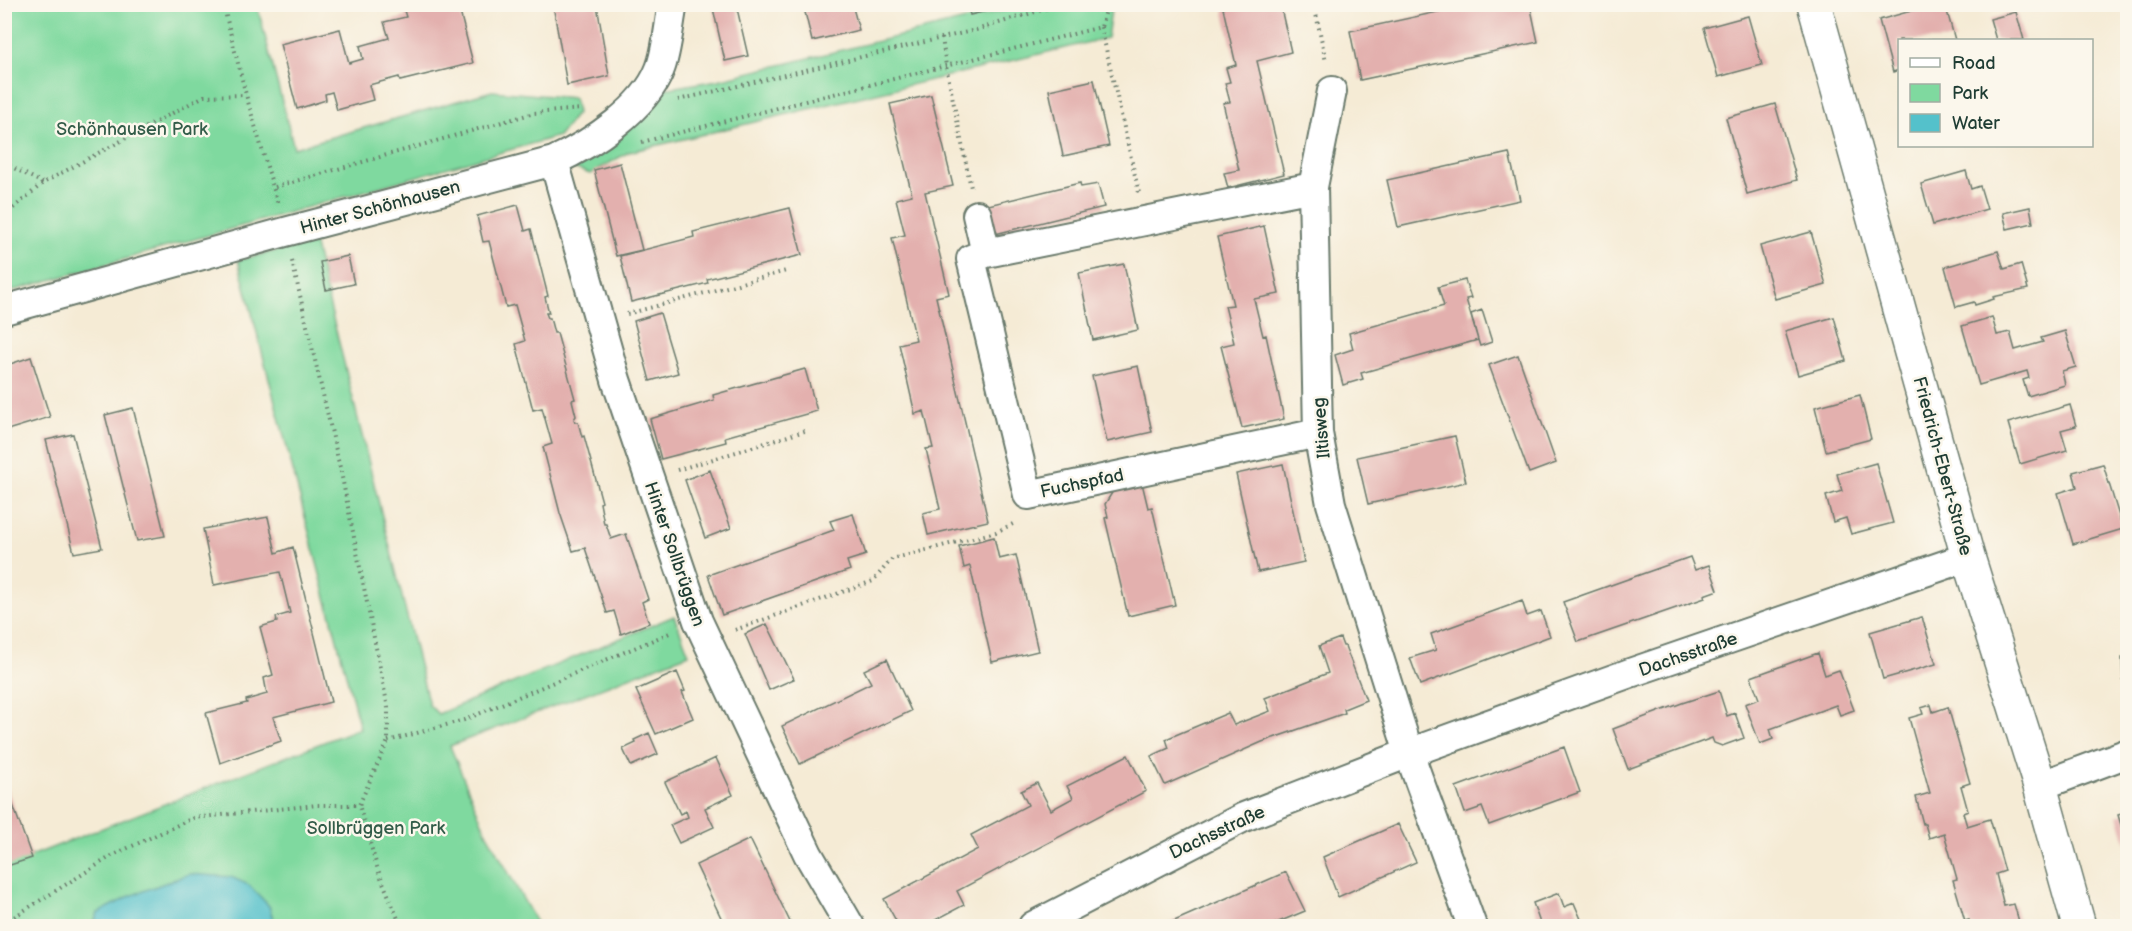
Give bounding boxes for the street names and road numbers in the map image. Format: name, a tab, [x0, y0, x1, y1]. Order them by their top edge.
street label: Hinter Schönhausen	[298, 176, 462, 239]
street label: Friedrich-Ebert-Straße	[1909, 374, 1977, 558]
street label: Iltisweg	[1308, 397, 1335, 459]
street label: Fuchspfad	[1038, 464, 1126, 503]
street label: Hinter Sollbrüggen	[640, 479, 709, 629]
street label: Dachsstraße	[1636, 628, 1741, 681]
street label: Dachsstraße	[1166, 801, 1269, 864]

